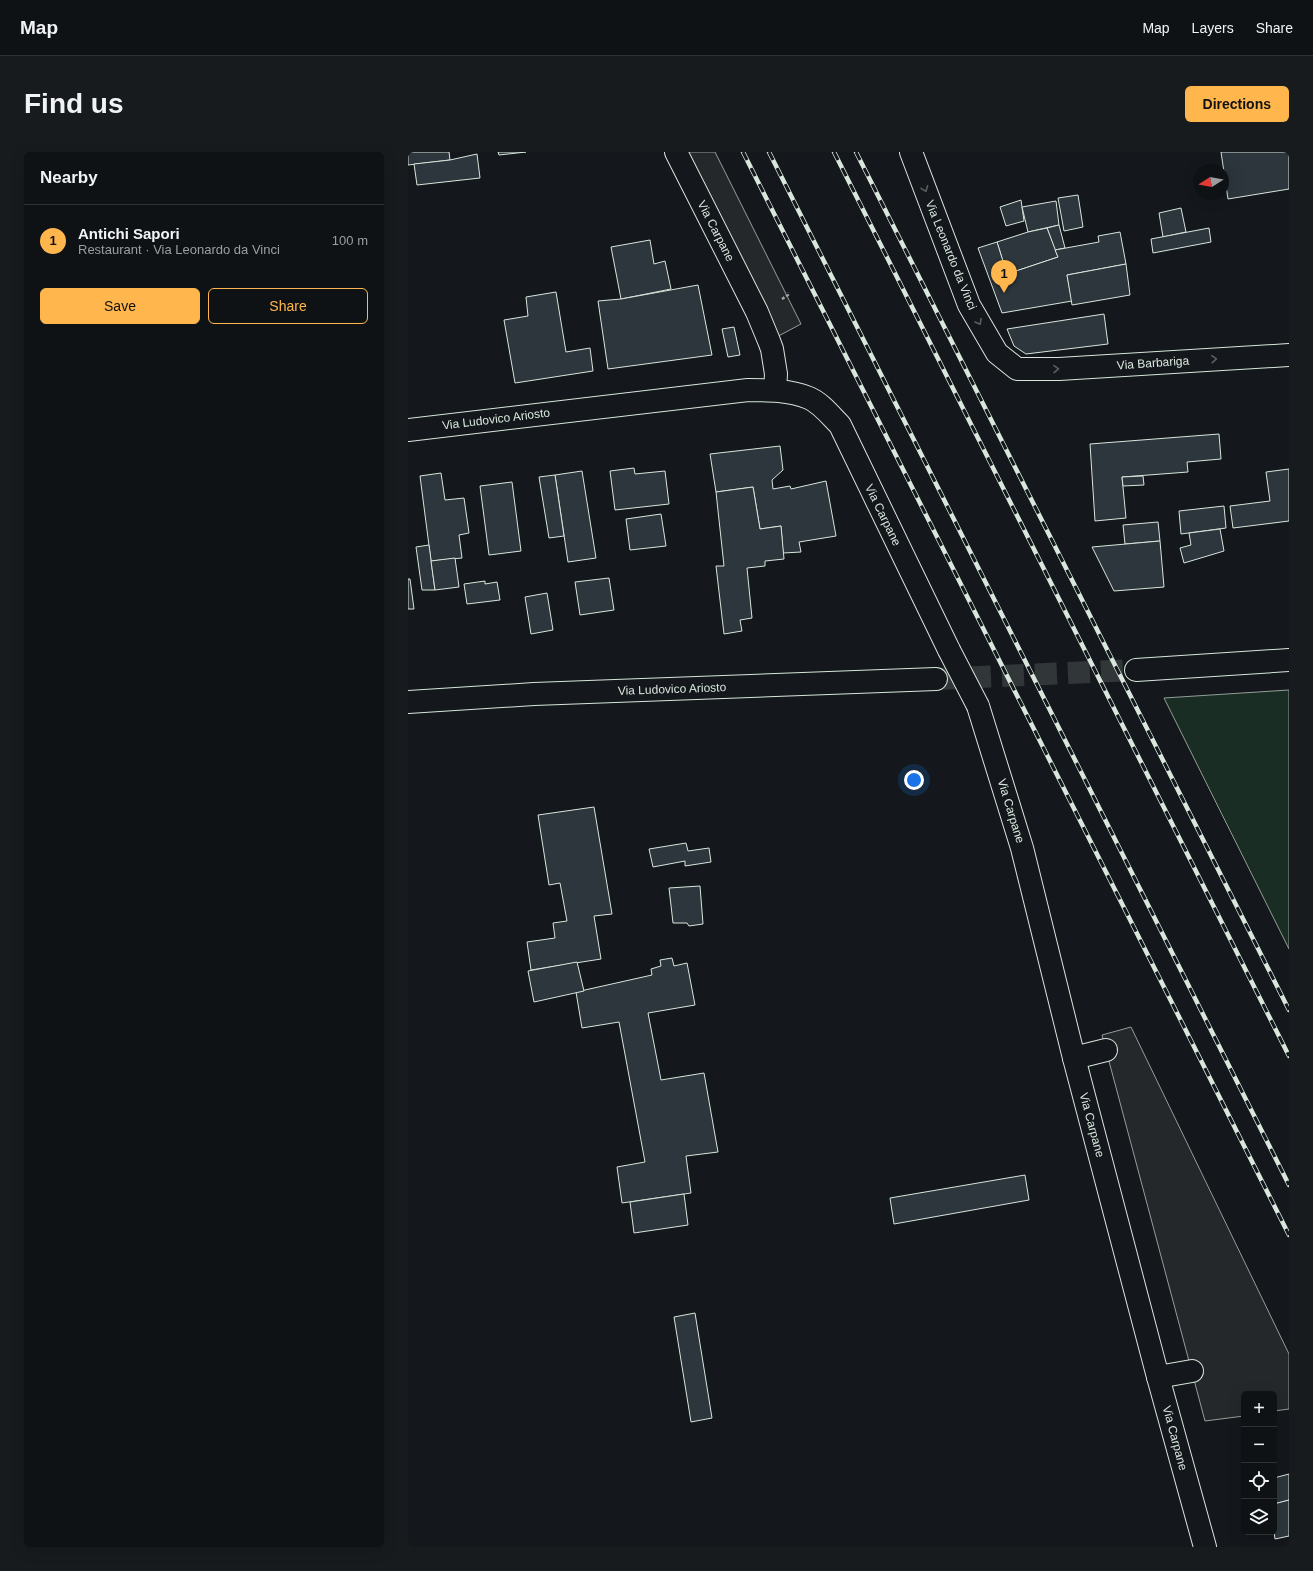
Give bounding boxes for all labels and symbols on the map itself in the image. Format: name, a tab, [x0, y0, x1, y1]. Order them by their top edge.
north arrow	[1193, 164, 1229, 200]
one-way arrow	[920, 185, 928, 192]
street label: Via Carpane	[695, 198, 737, 264]
street label: Via Leonardo da Vinci	[923, 198, 979, 312]
pin: 1	[991, 260, 1017, 293]
one-way arrow	[974, 318, 981, 325]
street label: Via Barbariga	[1116, 353, 1190, 373]
one-way arrow	[1211, 355, 1217, 364]
one-way arrow	[1053, 365, 1059, 373]
street label: Via Ludovico Ariosto	[441, 405, 551, 433]
street label: Via Carpane	[862, 482, 904, 548]
street label: Via Ludovico Ariosto	[618, 680, 727, 698]
your location	[904, 770, 924, 790]
street label: Via Carpane	[995, 777, 1028, 845]
street label: Via Carpane	[1077, 1091, 1107, 1159]
street label: Via Carpane	[1160, 1404, 1190, 1472]

